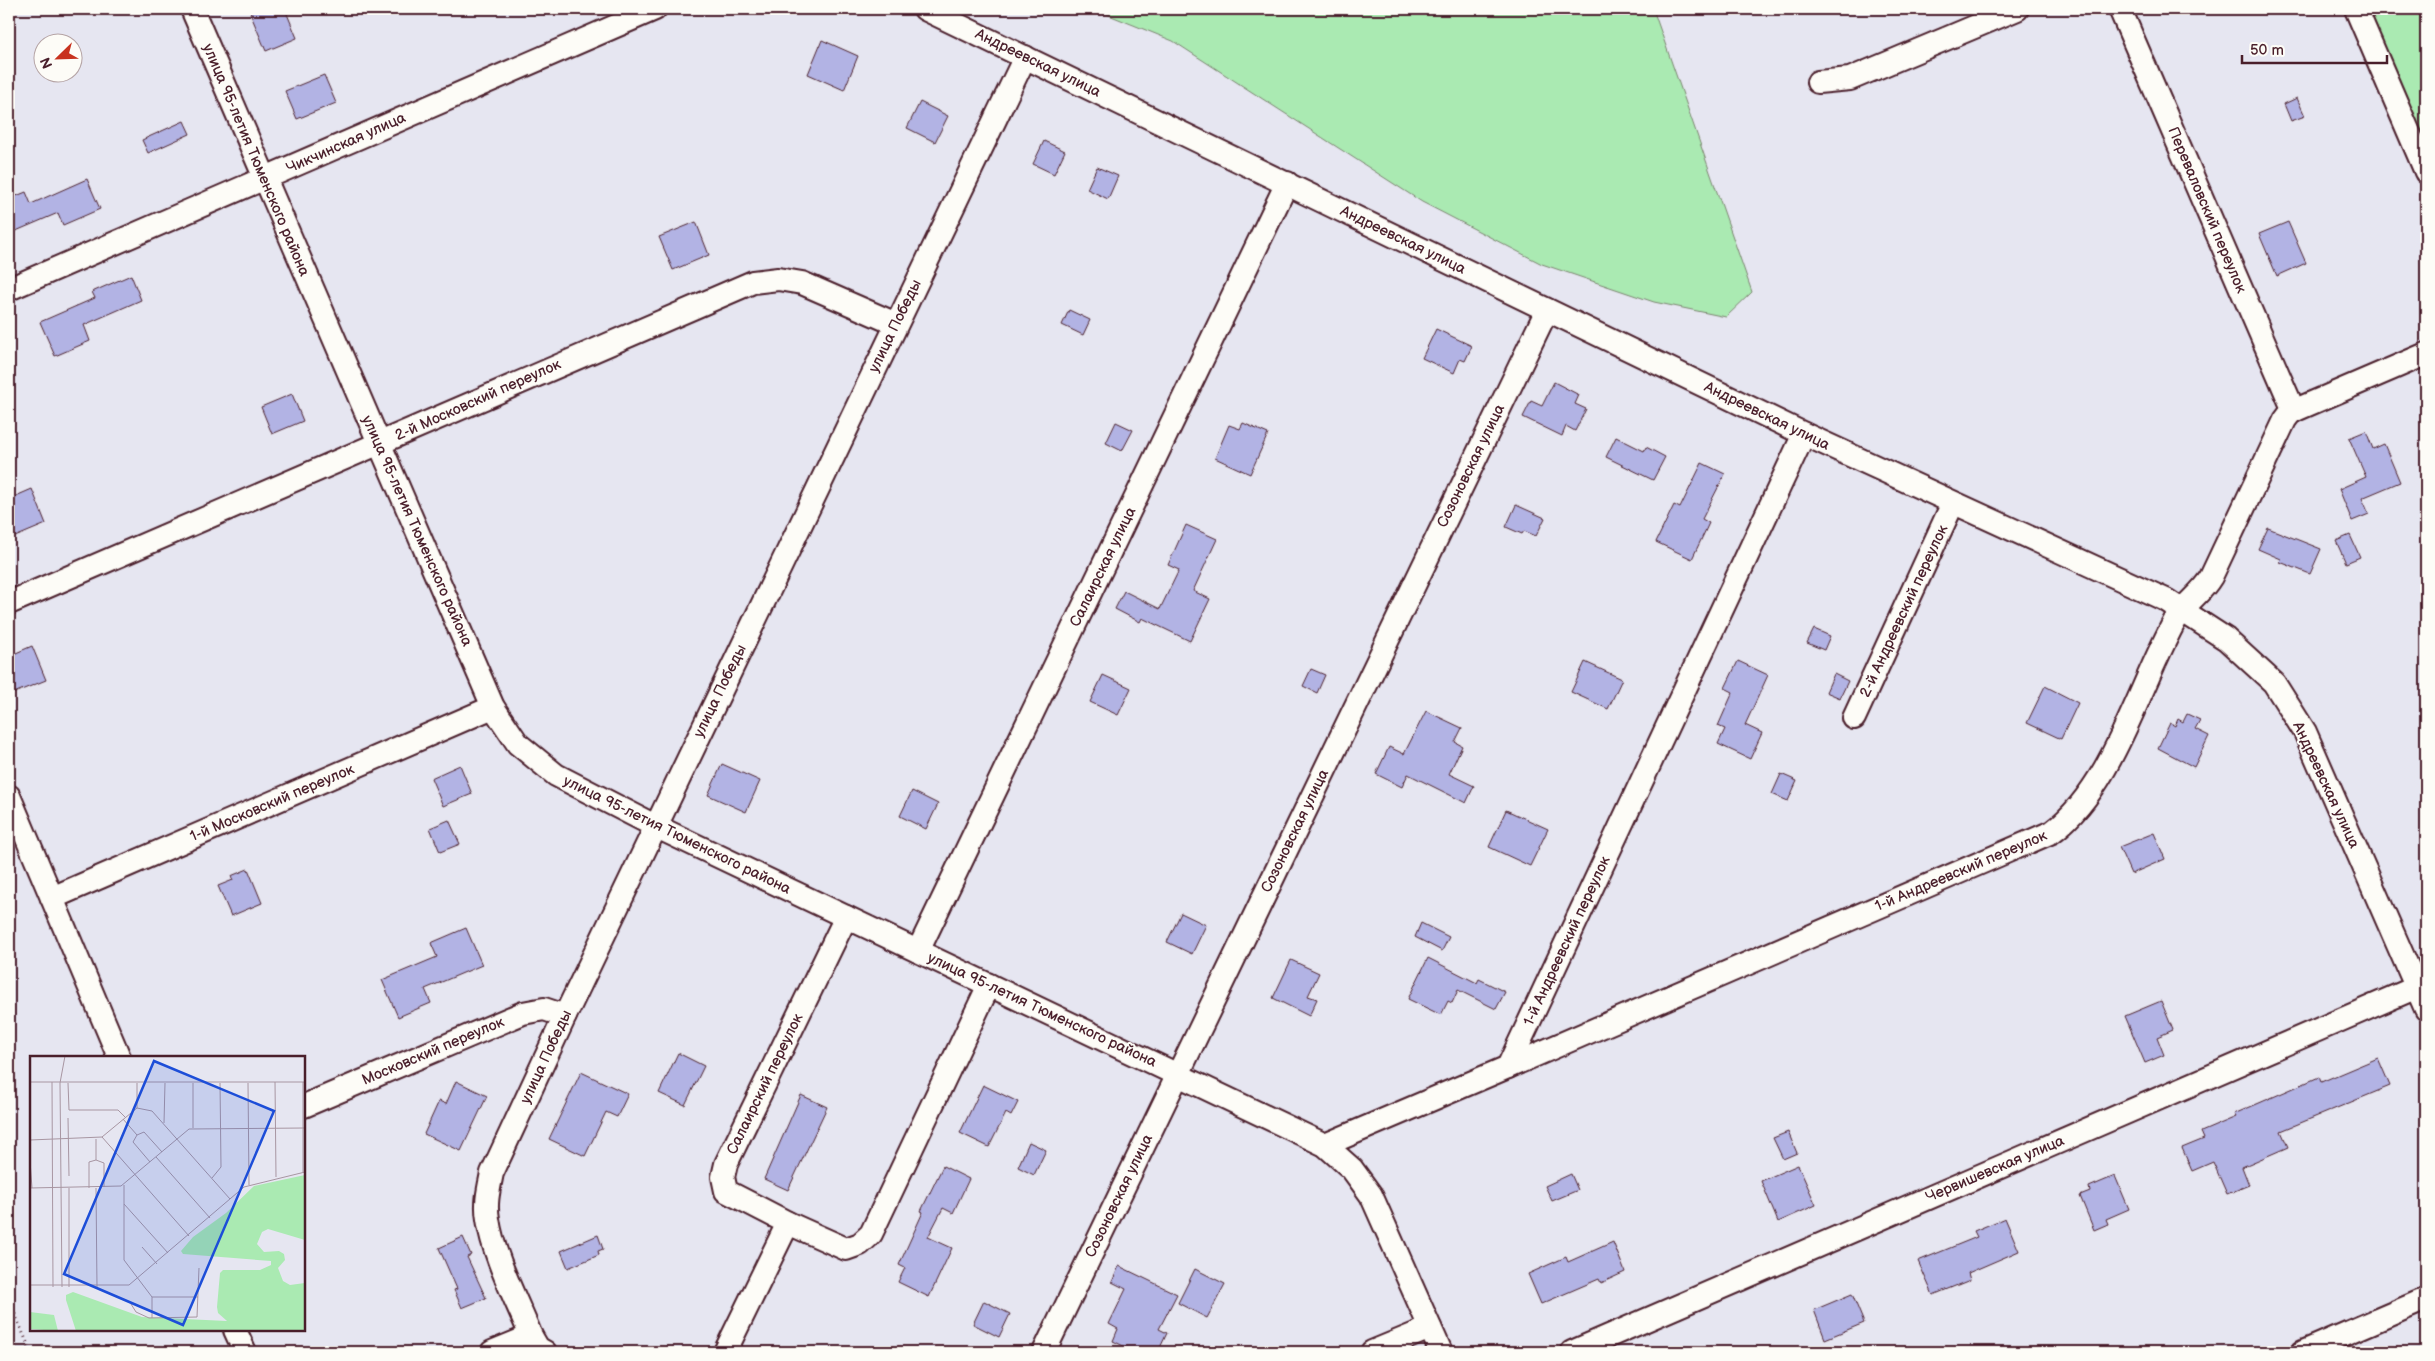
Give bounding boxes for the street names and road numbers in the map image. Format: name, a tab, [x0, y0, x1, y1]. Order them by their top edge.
street label: Андреевская улица	[971, 24, 1104, 102]
street label: улица 95-летия Тюменского района	[198, 41, 314, 279]
street label: Чикчинская улица	[283, 108, 409, 178]
street label: Переваловский переулок	[2163, 124, 2251, 296]
street label: Андреевская улица	[1336, 201, 1469, 279]
street label: улица Победы	[864, 276, 926, 376]
street label: 2-й Московский переулок	[392, 355, 564, 445]
street label: Андреевская улица	[1700, 377, 1833, 455]
street label: Созоновская улица	[1433, 401, 1509, 531]
street label: улица 95-летия Тюменского района	[357, 413, 477, 650]
street label: Салаирская улица	[1066, 504, 1140, 630]
street label: 2-й Андреевский переулок	[1856, 522, 1952, 700]
street label: улица Победы	[689, 641, 751, 741]
street label: Андреевская улица	[2288, 718, 2364, 851]
street label: 1-й Московский переулок	[187, 760, 357, 846]
street label: Созоновская улица	[1257, 766, 1333, 896]
street label: улица 95-летия Тюменского района	[560, 771, 794, 899]
street label: 1-й Андреевский переулок	[1872, 826, 2050, 916]
street label: 1-й Андреевский переулок	[1519, 853, 1615, 1029]
street label: улица 95-летия Тюменского района	[924, 948, 1160, 1072]
street label: улица Победы	[516, 1007, 576, 1107]
street label: Салаирский переулок	[723, 1010, 807, 1158]
street label: Московский переулок	[359, 1012, 507, 1090]
street label: Созоновская улица	[1081, 1131, 1157, 1261]
street label: Червишевская улица	[1923, 1131, 2067, 1207]

